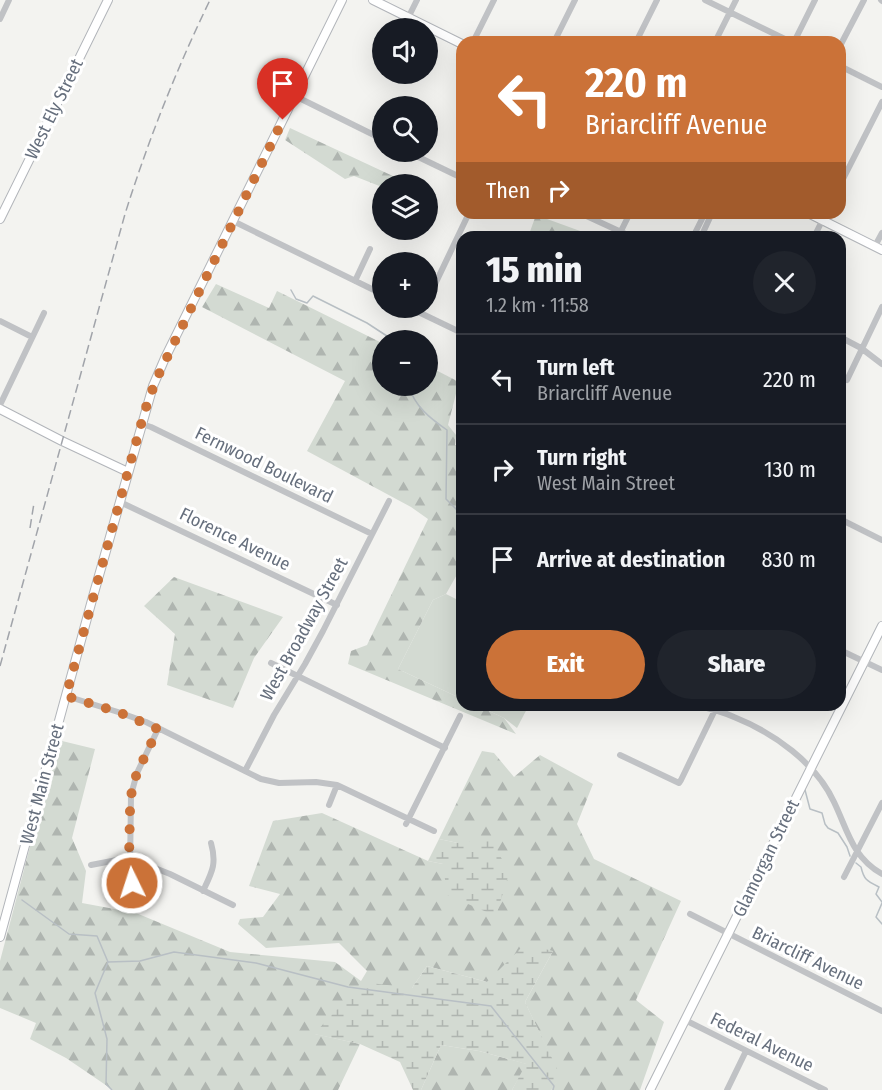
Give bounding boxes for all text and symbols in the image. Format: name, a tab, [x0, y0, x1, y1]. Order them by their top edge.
map controls	[372, 18, 438, 396]
button: sound	[372, 18, 438, 84]
street label: West Ely Street	[20, 55, 88, 163]
pin	[257, 58, 308, 120]
text: 220 m	[585, 58, 688, 108]
icon: left	[486, 60, 564, 138]
icon: arrive	[266, 67, 299, 100]
button: search	[372, 96, 438, 162]
text: Briarcliff Avenue	[585, 109, 767, 141]
button: layers	[372, 174, 438, 240]
icon: right	[542, 174, 575, 207]
text: Then	[486, 177, 530, 204]
text: 15 min	[486, 248, 582, 292]
button: close	[753, 251, 816, 314]
button: +	[372, 252, 438, 318]
text: 1.2 km · 11:58	[486, 293, 589, 317]
button: −	[372, 330, 438, 396]
text: Turn left	[537, 354, 615, 381]
icon: left	[486, 363, 519, 396]
text: 220 m	[763, 366, 816, 393]
text: Briarcliff Avenue	[537, 381, 672, 405]
street label: Fernwood Boulevard	[191, 422, 337, 508]
text: Turn right	[537, 444, 626, 471]
icon: right	[486, 453, 519, 486]
text: 130 m	[764, 456, 816, 483]
text: West Main Street	[537, 471, 675, 495]
street label: Florence Avenue	[176, 503, 294, 575]
icon: arrive	[486, 543, 519, 576]
text: Arrive at destination	[537, 546, 725, 573]
text: 830 m	[762, 546, 816, 573]
street label: West Broadway Street	[256, 554, 352, 704]
button: Exit	[486, 630, 645, 699]
button: Share	[657, 630, 816, 699]
street label: West Main Street	[15, 721, 69, 847]
street label: Glamorgan Street	[728, 796, 804, 920]
position arrow	[100, 851, 164, 915]
street label: Briarcliff Avenue	[749, 921, 868, 995]
street label: Federal Avenue	[707, 1008, 817, 1077]

